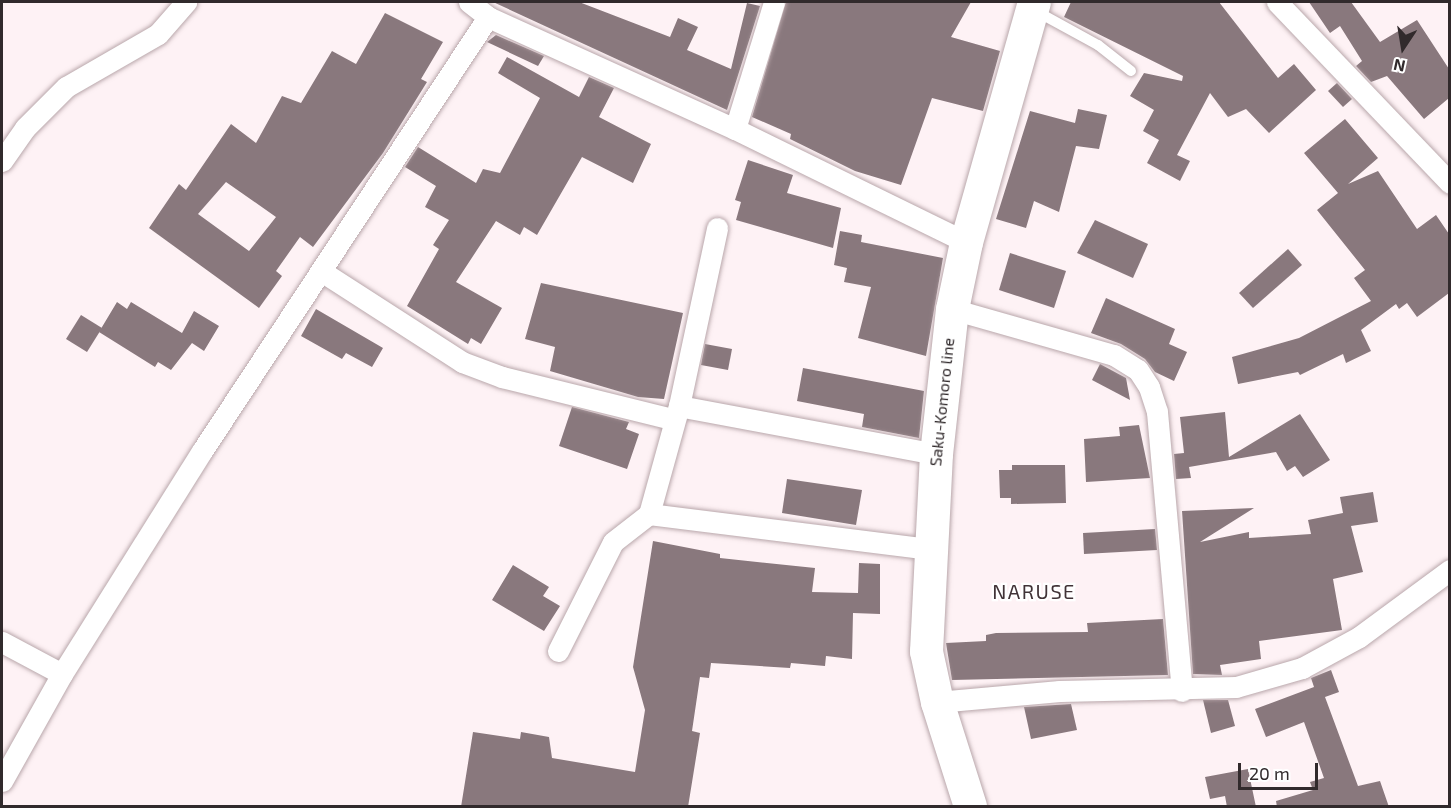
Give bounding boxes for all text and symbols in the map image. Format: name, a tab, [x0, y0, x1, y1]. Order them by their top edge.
north arrow	[1373, 18, 1433, 78]
text: N	[1392, 56, 1407, 77]
street label: Saku-Komoro line	[926, 337, 958, 467]
district label: NARUSE	[992, 579, 1076, 603]
scale bar	[1241, 751, 1320, 789]
text: 20 m	[1249, 762, 1290, 784]

